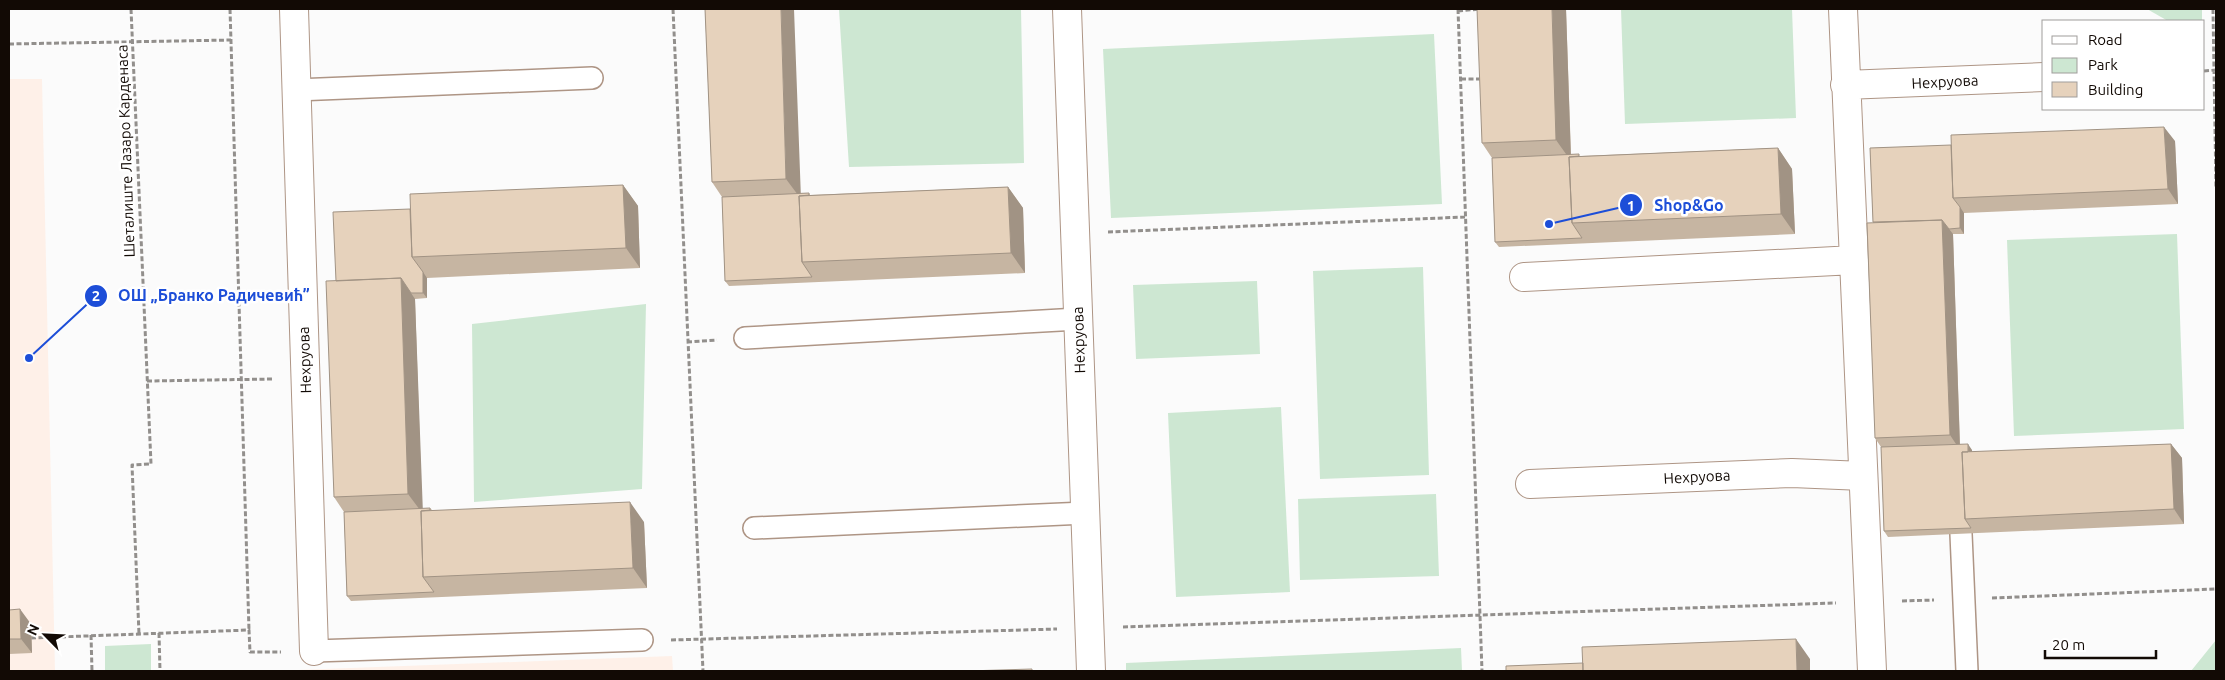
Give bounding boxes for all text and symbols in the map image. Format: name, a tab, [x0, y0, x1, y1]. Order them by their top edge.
legend	[2042, 20, 2205, 110]
text: Road	[2088, 31, 2123, 48]
street label: Шеталиште Лазаро Карденаса	[113, 44, 138, 258]
text: Park	[2088, 56, 2118, 73]
street label: Нехруова	[1911, 71, 1979, 92]
text: Building	[2088, 81, 2143, 98]
callout: Shop&Go	[1619, 190, 1733, 221]
text: Shop&Go	[1654, 196, 1724, 214]
text: 1	[1627, 197, 1635, 214]
callout: ОШ „Бранко Радичевић”	[83, 280, 320, 311]
text: ОШ „Бранко Радичевић”	[118, 286, 310, 304]
text: 2	[92, 287, 100, 304]
street label: Нехруова	[1069, 306, 1088, 374]
street label: Нехруова	[295, 326, 314, 394]
street label: Нехруова	[1663, 466, 1731, 487]
north arrow	[20, 610, 70, 660]
text: N	[24, 622, 43, 638]
scale bar	[2045, 628, 2156, 660]
text: 20 m	[2052, 636, 2085, 653]

